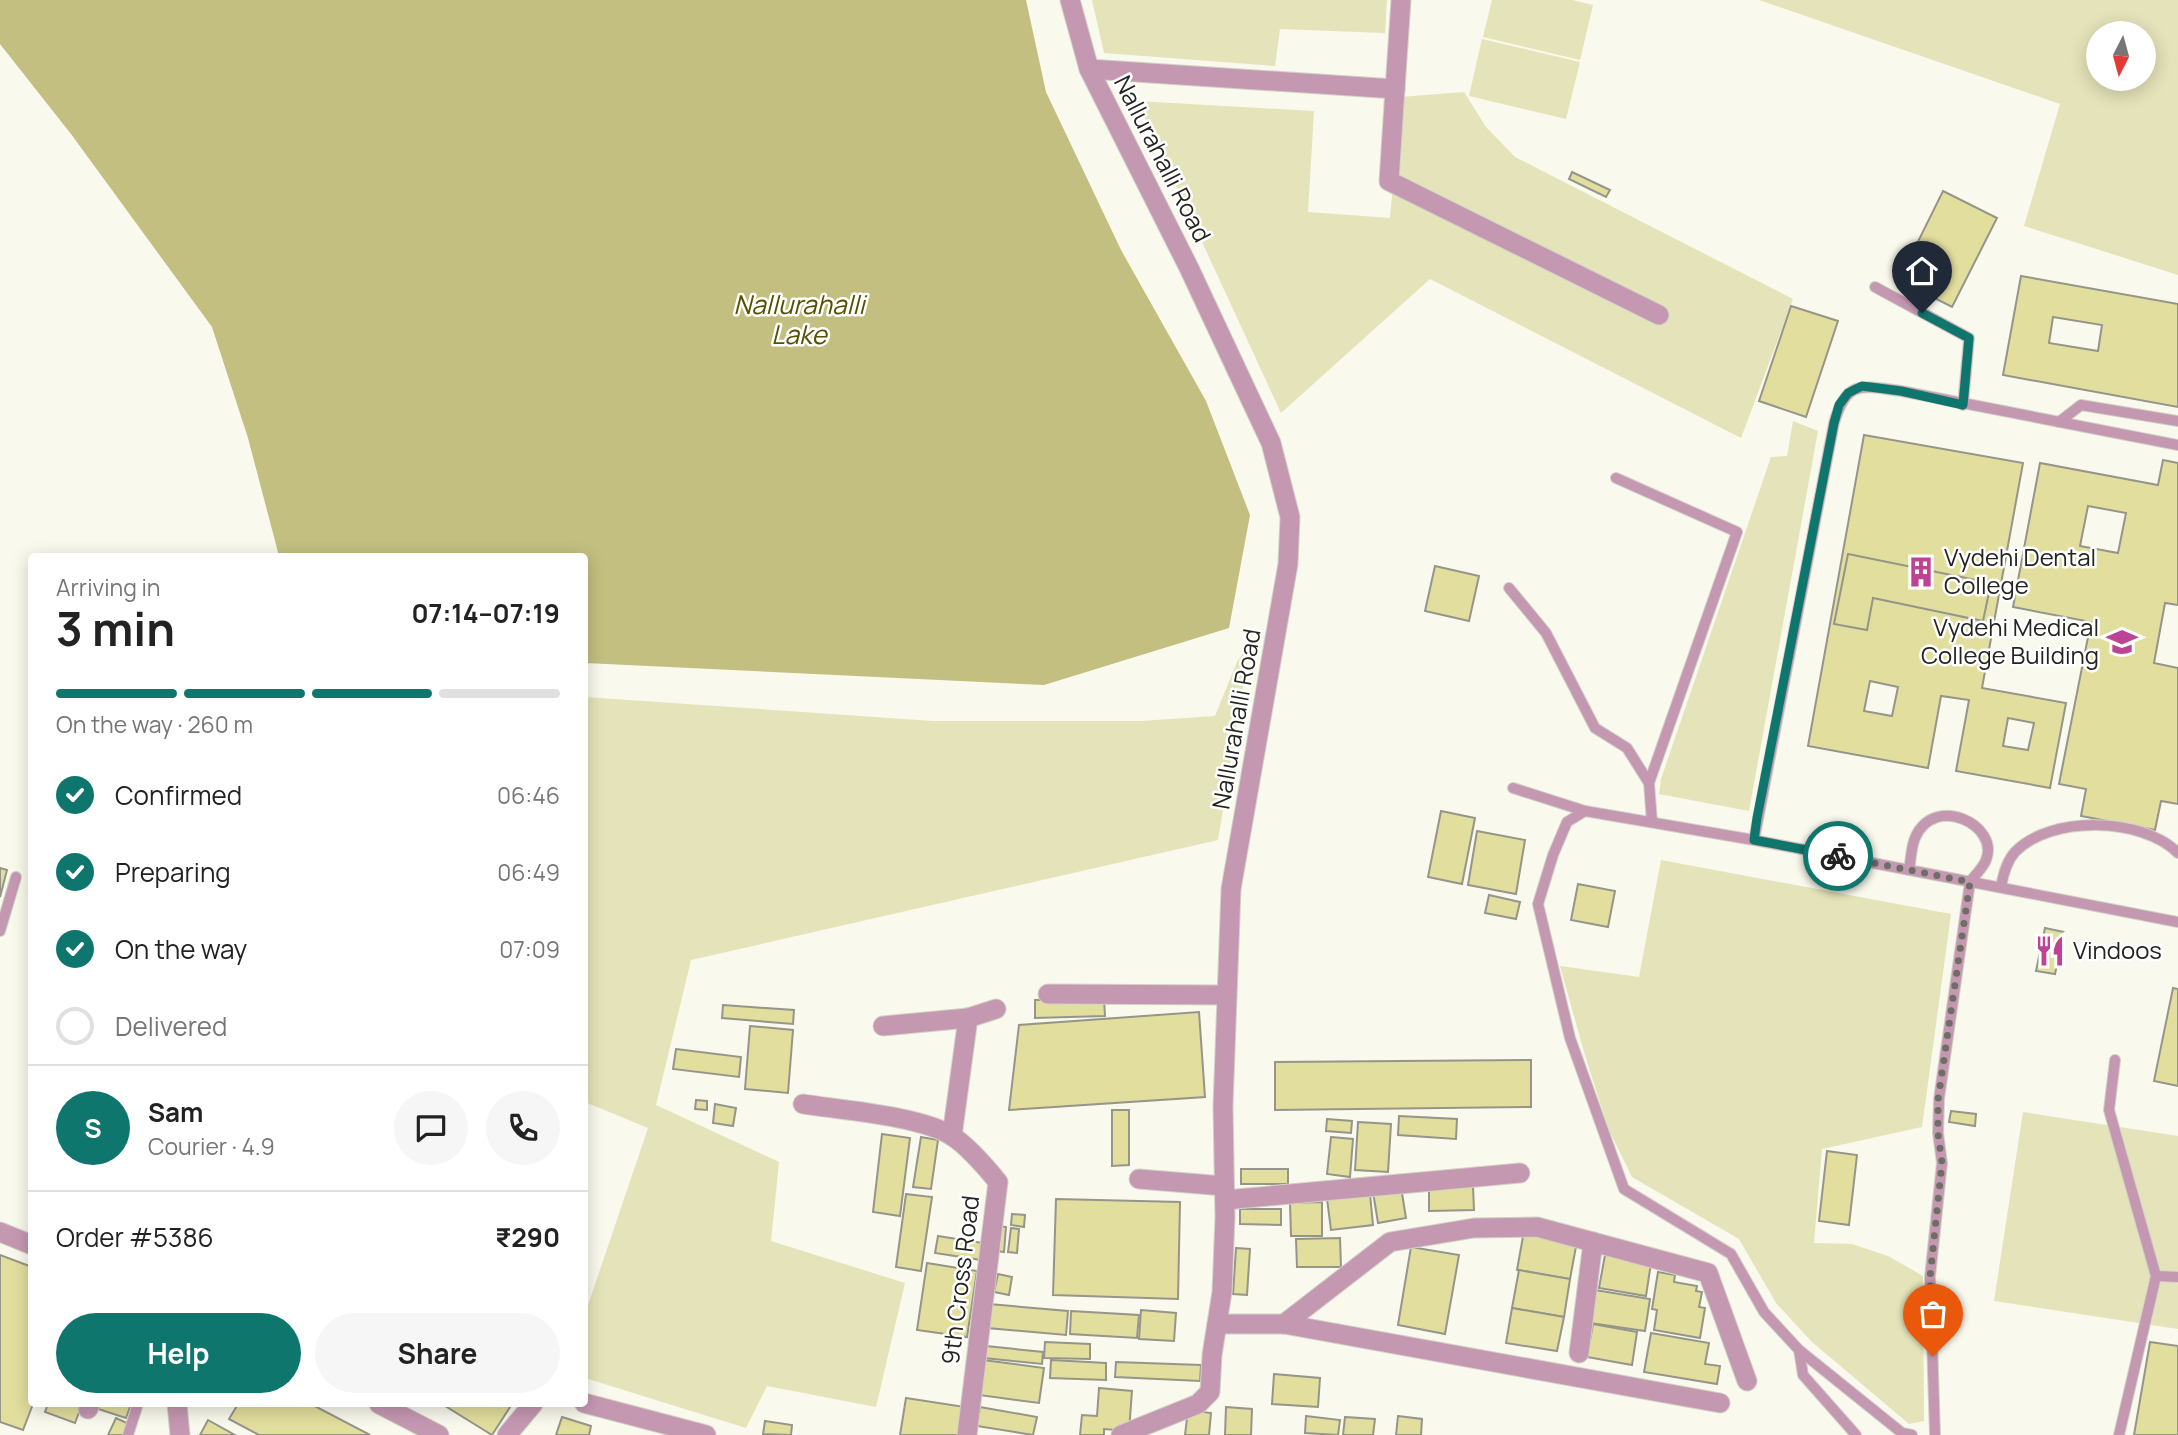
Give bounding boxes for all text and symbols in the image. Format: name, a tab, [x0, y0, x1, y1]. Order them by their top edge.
north arrow	[2086, 21, 2156, 91]
map controls	[2086, 21, 2156, 91]
street label: Nallurahalli Road	[1107, 69, 1220, 247]
pin	[1892, 241, 1952, 313]
icon: home	[1903, 252, 1941, 290]
water label: Nallurahalli Lake	[733, 286, 868, 352]
place label: Vydehi Dental College	[1944, 540, 2096, 601]
building icon: Vydehi Dental College	[1904, 555, 1938, 589]
text: Arriving in	[56, 571, 161, 603]
text: 07:14–07:19	[411, 595, 560, 631]
text: 3 min	[56, 597, 175, 660]
place label: Vydehi Medical College Building	[1921, 610, 2099, 671]
school or university icon: Vydehi Medical College Building	[2105, 625, 2139, 659]
street label: Nallurahalli Road	[1203, 626, 1268, 812]
text: On the way · 260 m	[56, 708, 253, 740]
icon: check	[56, 776, 94, 814]
text: Confirmed	[115, 777, 242, 813]
text: 06:46	[497, 779, 560, 811]
courier	[1803, 821, 1873, 891]
icon: bike	[1819, 837, 1857, 875]
icon: check	[56, 853, 94, 891]
text: Preparing	[115, 854, 231, 890]
text: 06:49	[497, 856, 560, 888]
icon: check	[56, 930, 94, 968]
text: On the way	[115, 931, 247, 967]
text: 07:09	[499, 933, 560, 965]
place label: Vindoos	[2073, 933, 2162, 966]
restaurant icon: Vindoos	[2033, 934, 2067, 968]
text: Delivered	[115, 1008, 227, 1044]
button: chat	[394, 1091, 468, 1165]
button: phone	[486, 1091, 560, 1165]
text: Sam	[148, 1094, 203, 1130]
text: S	[84, 1110, 102, 1146]
text: Courier · 4.9	[148, 1130, 275, 1162]
street label: 9th Cross Road	[933, 1193, 986, 1366]
text: Order #5386	[56, 1219, 214, 1255]
text: ₹290	[495, 1219, 560, 1255]
pin	[1903, 1284, 1963, 1356]
icon: bag	[1914, 1295, 1952, 1333]
button: Help	[56, 1313, 301, 1393]
button: Share	[315, 1313, 560, 1393]

